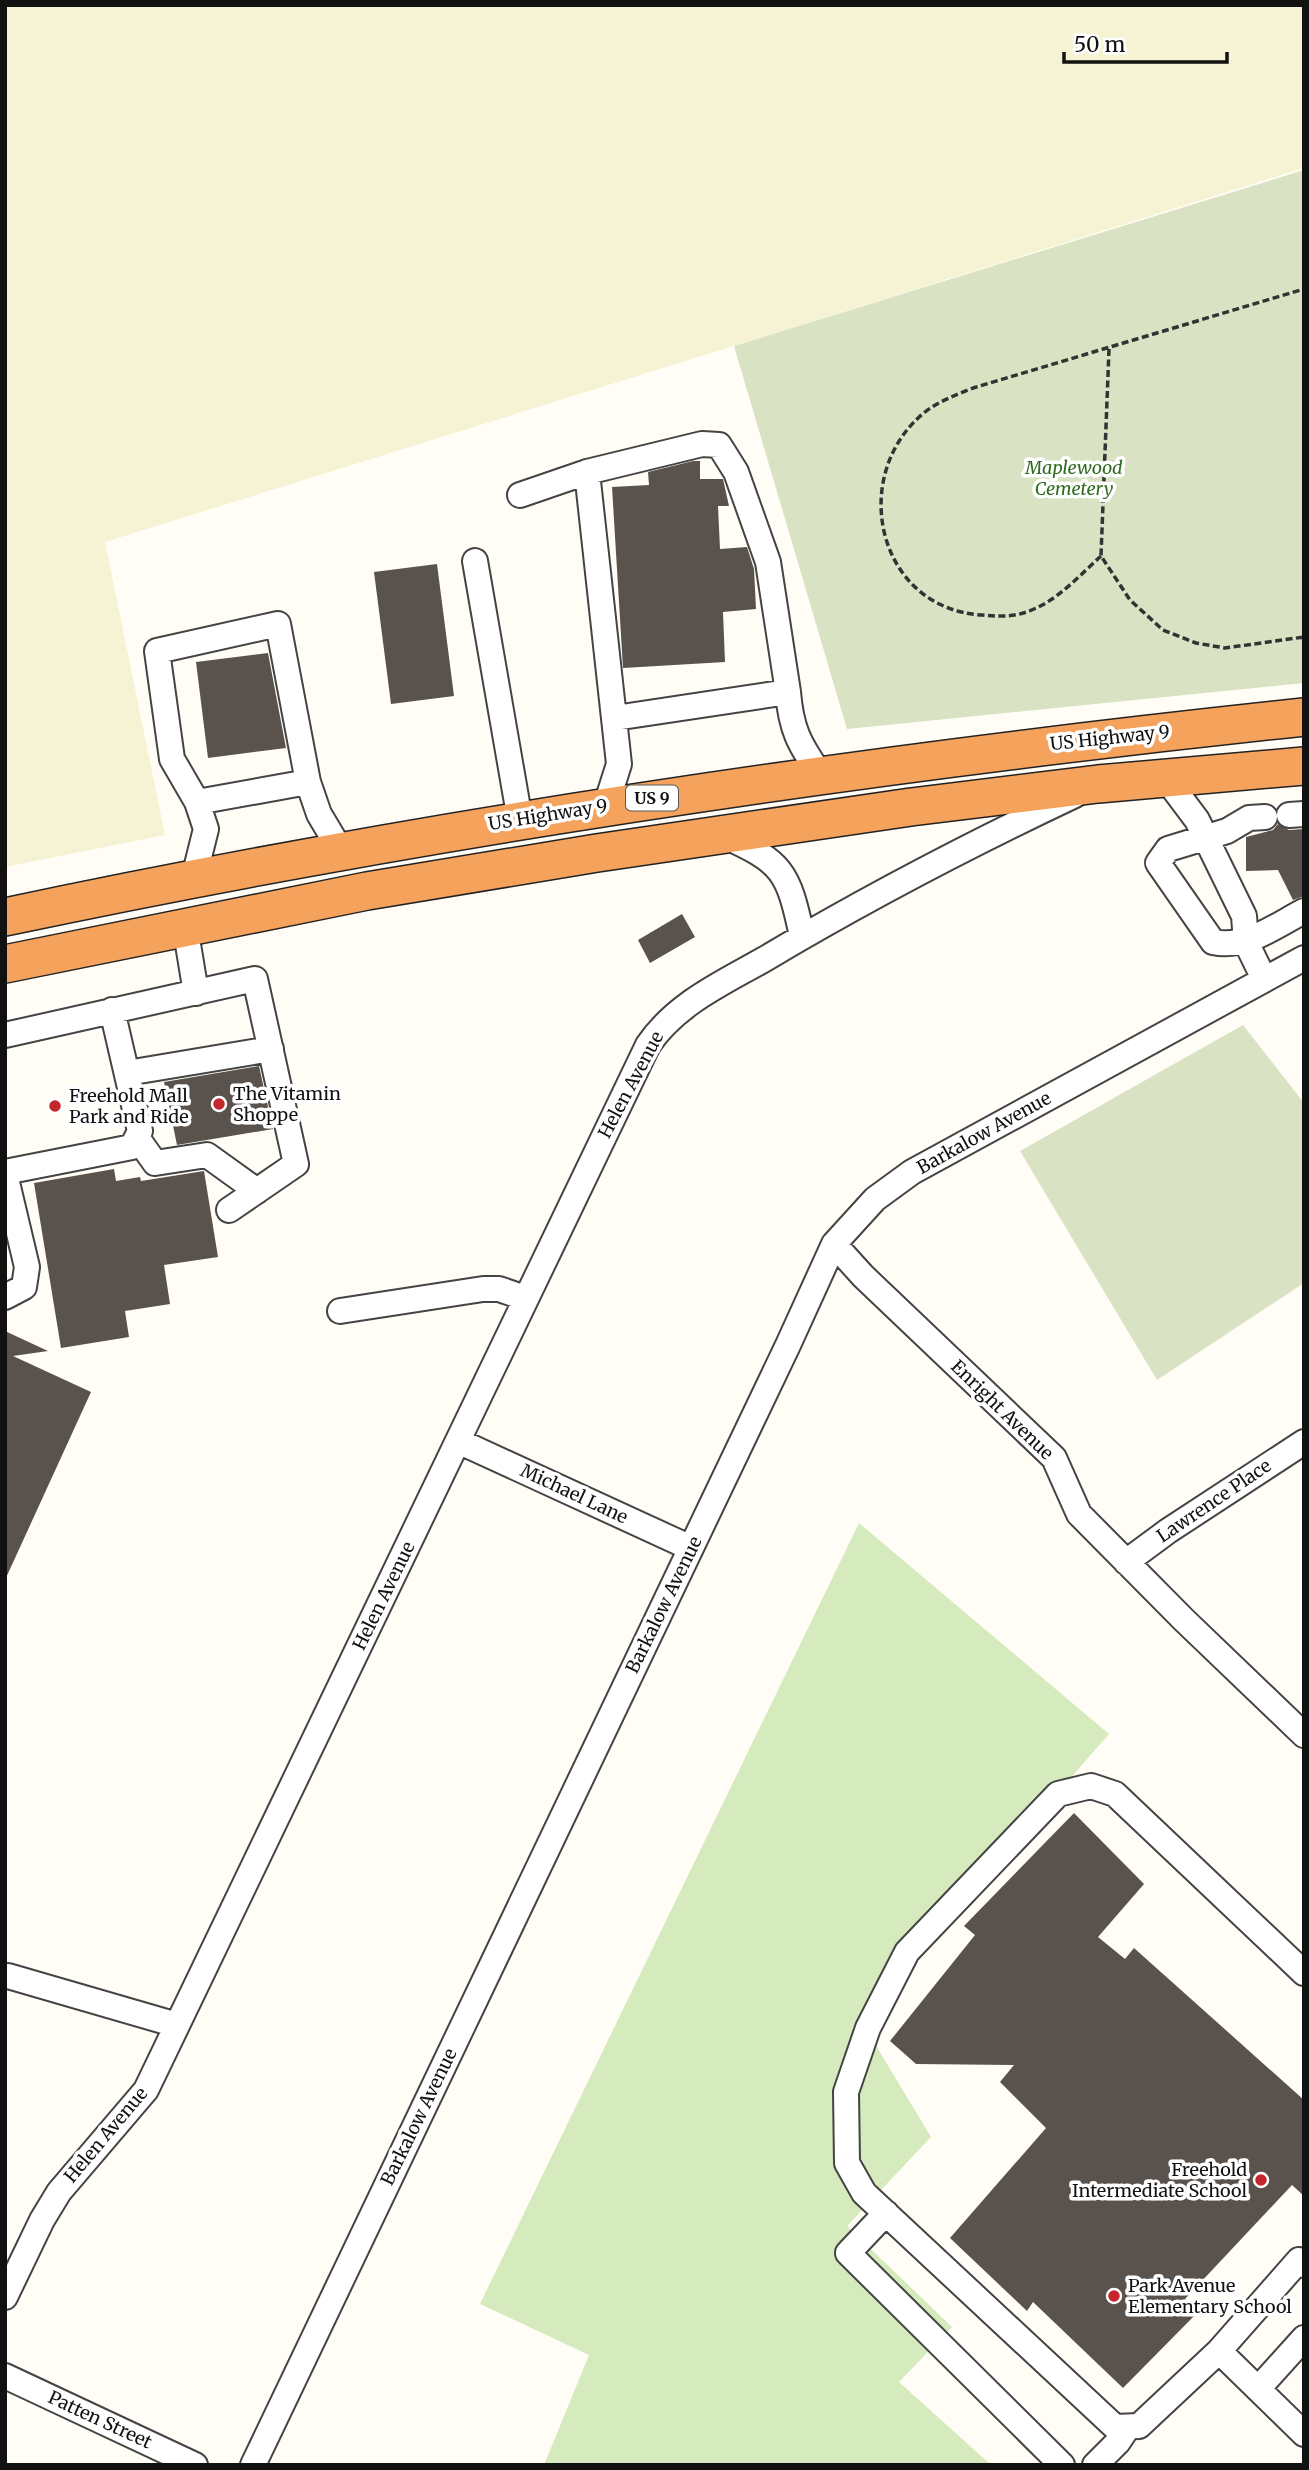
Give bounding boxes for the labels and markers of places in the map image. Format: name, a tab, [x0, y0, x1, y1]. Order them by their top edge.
place label: The Vitamin Shoppe	[233, 1082, 341, 1126]
place label: Freehold Mall Park and Ride	[69, 1084, 189, 1128]
marker: The Vitamin Shoppe	[211, 1096, 227, 1112]
marker: Freehold Mall Park and Ride	[47, 1098, 63, 1114]
place label: Freehold Intermediate School	[1072, 2158, 1247, 2202]
marker: Freehold Intermediate School	[1253, 2172, 1269, 2188]
place label: Park Avenue Elementary School	[1128, 2274, 1292, 2318]
marker: Park Avenue Elementary School	[1106, 2288, 1122, 2304]

